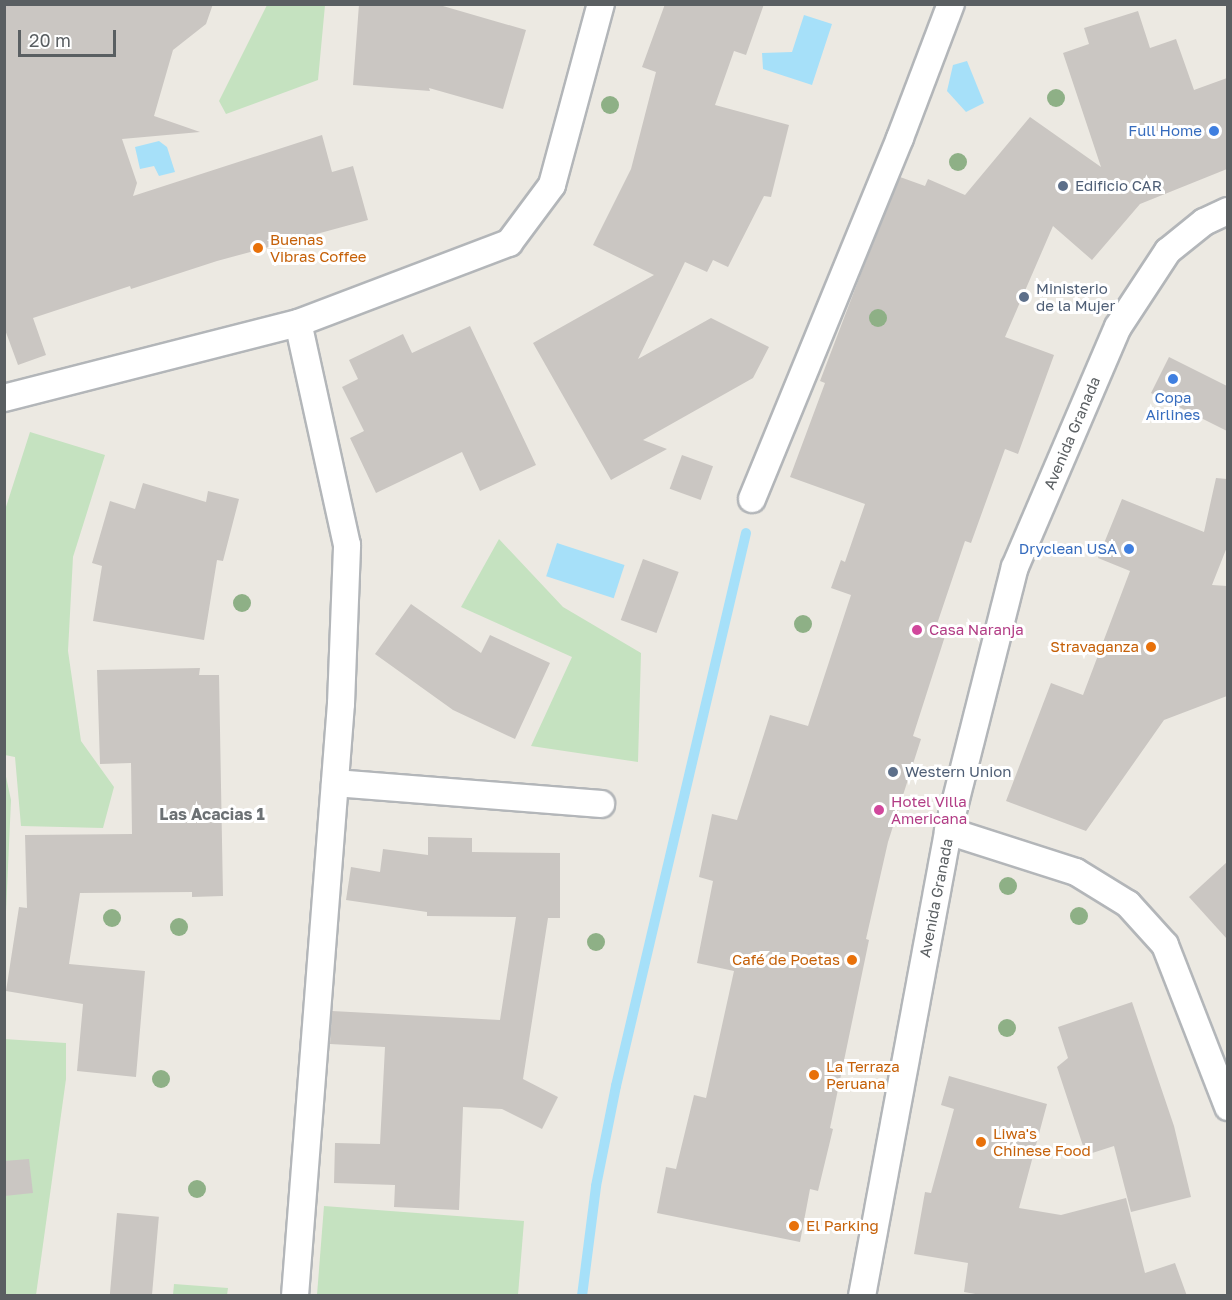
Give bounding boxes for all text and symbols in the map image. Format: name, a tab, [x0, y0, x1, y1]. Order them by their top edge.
scale bar	[21, 18, 118, 56]
text: 20 m	[29, 29, 71, 51]
place label: Full Home	[1128, 122, 1202, 140]
marker: Full Home	[1207, 124, 1221, 138]
place label: Edificio CAR	[1075, 177, 1162, 195]
marker: Edificio CAR	[1056, 179, 1070, 193]
place label: Buenas Vibras Coffee	[270, 230, 367, 265]
marker: Buenas Vibras Coffee	[251, 241, 265, 255]
place label: Ministerio de la Mujer	[1036, 279, 1115, 314]
marker: Ministerio de la Mujer	[1017, 290, 1031, 304]
marker: Copa Airlines	[1166, 372, 1180, 386]
street label: Avenida Granada	[1040, 374, 1104, 492]
place label: Copa Airlines	[1146, 388, 1200, 423]
place label: Dryclean USA	[1019, 540, 1117, 558]
marker: Dryclean USA	[1122, 542, 1136, 556]
place label: Casa Naranja	[929, 621, 1024, 639]
marker: Casa Naranja	[910, 623, 924, 637]
place label: Stravaganza	[1050, 638, 1139, 656]
marker: Stravaganza	[1144, 640, 1158, 654]
place label: Western Union	[905, 763, 1011, 781]
marker: Western Union	[886, 765, 900, 779]
place label: Hotel Villa Americana	[891, 792, 967, 827]
marker: Hotel Villa Americana	[872, 803, 886, 817]
district label: Las Acacias 1	[159, 804, 265, 824]
street label: Avenida Granada	[916, 837, 956, 959]
place label: Café de Poetas	[732, 951, 840, 969]
marker: Café de Poetas	[845, 953, 859, 967]
place label: La Terraza Peruana	[826, 1057, 900, 1092]
marker: La Terraza Peruana	[807, 1068, 821, 1082]
place label: Liwa's Chinese Food	[993, 1124, 1091, 1159]
marker: Liwa's Chinese Food	[974, 1135, 988, 1149]
place label: El Parking	[806, 1217, 879, 1235]
marker: El Parking	[787, 1219, 801, 1233]

